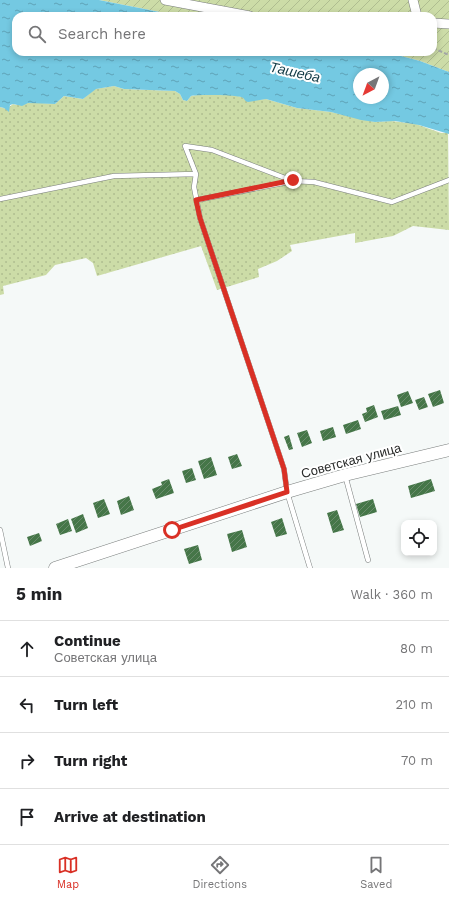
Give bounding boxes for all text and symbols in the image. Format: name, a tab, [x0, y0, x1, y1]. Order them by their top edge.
search box	[12, 12, 437, 56]
icon: search	[26, 23, 48, 45]
text: Search here	[58, 25, 146, 43]
water label: Ташеба	[268, 58, 322, 86]
north arrow	[353, 68, 389, 104]
route end	[284, 171, 302, 189]
street label: Советская улица	[299, 440, 404, 481]
map controls	[401, 520, 437, 556]
button: locate	[401, 520, 437, 556]
route start	[163, 521, 181, 539]
text: 5 min	[16, 584, 62, 604]
text: Walk · 360 m	[350, 587, 433, 602]
text: Continue	[54, 632, 121, 650]
icon: ahead	[16, 638, 38, 660]
text: 80 m	[400, 641, 433, 656]
text: Советская улица	[54, 650, 157, 665]
icon: left	[16, 694, 38, 716]
text: Turn left	[54, 696, 118, 714]
text: 210 m	[395, 697, 433, 712]
icon: right	[16, 750, 38, 772]
text: Turn right	[54, 752, 127, 770]
text: 70 m	[401, 753, 433, 768]
icon: arrive	[16, 806, 38, 828]
text: Arrive at destination	[54, 808, 206, 826]
tab: Map	[57, 854, 79, 891]
tab: Directions	[193, 854, 247, 891]
tab: Saved	[360, 854, 392, 891]

